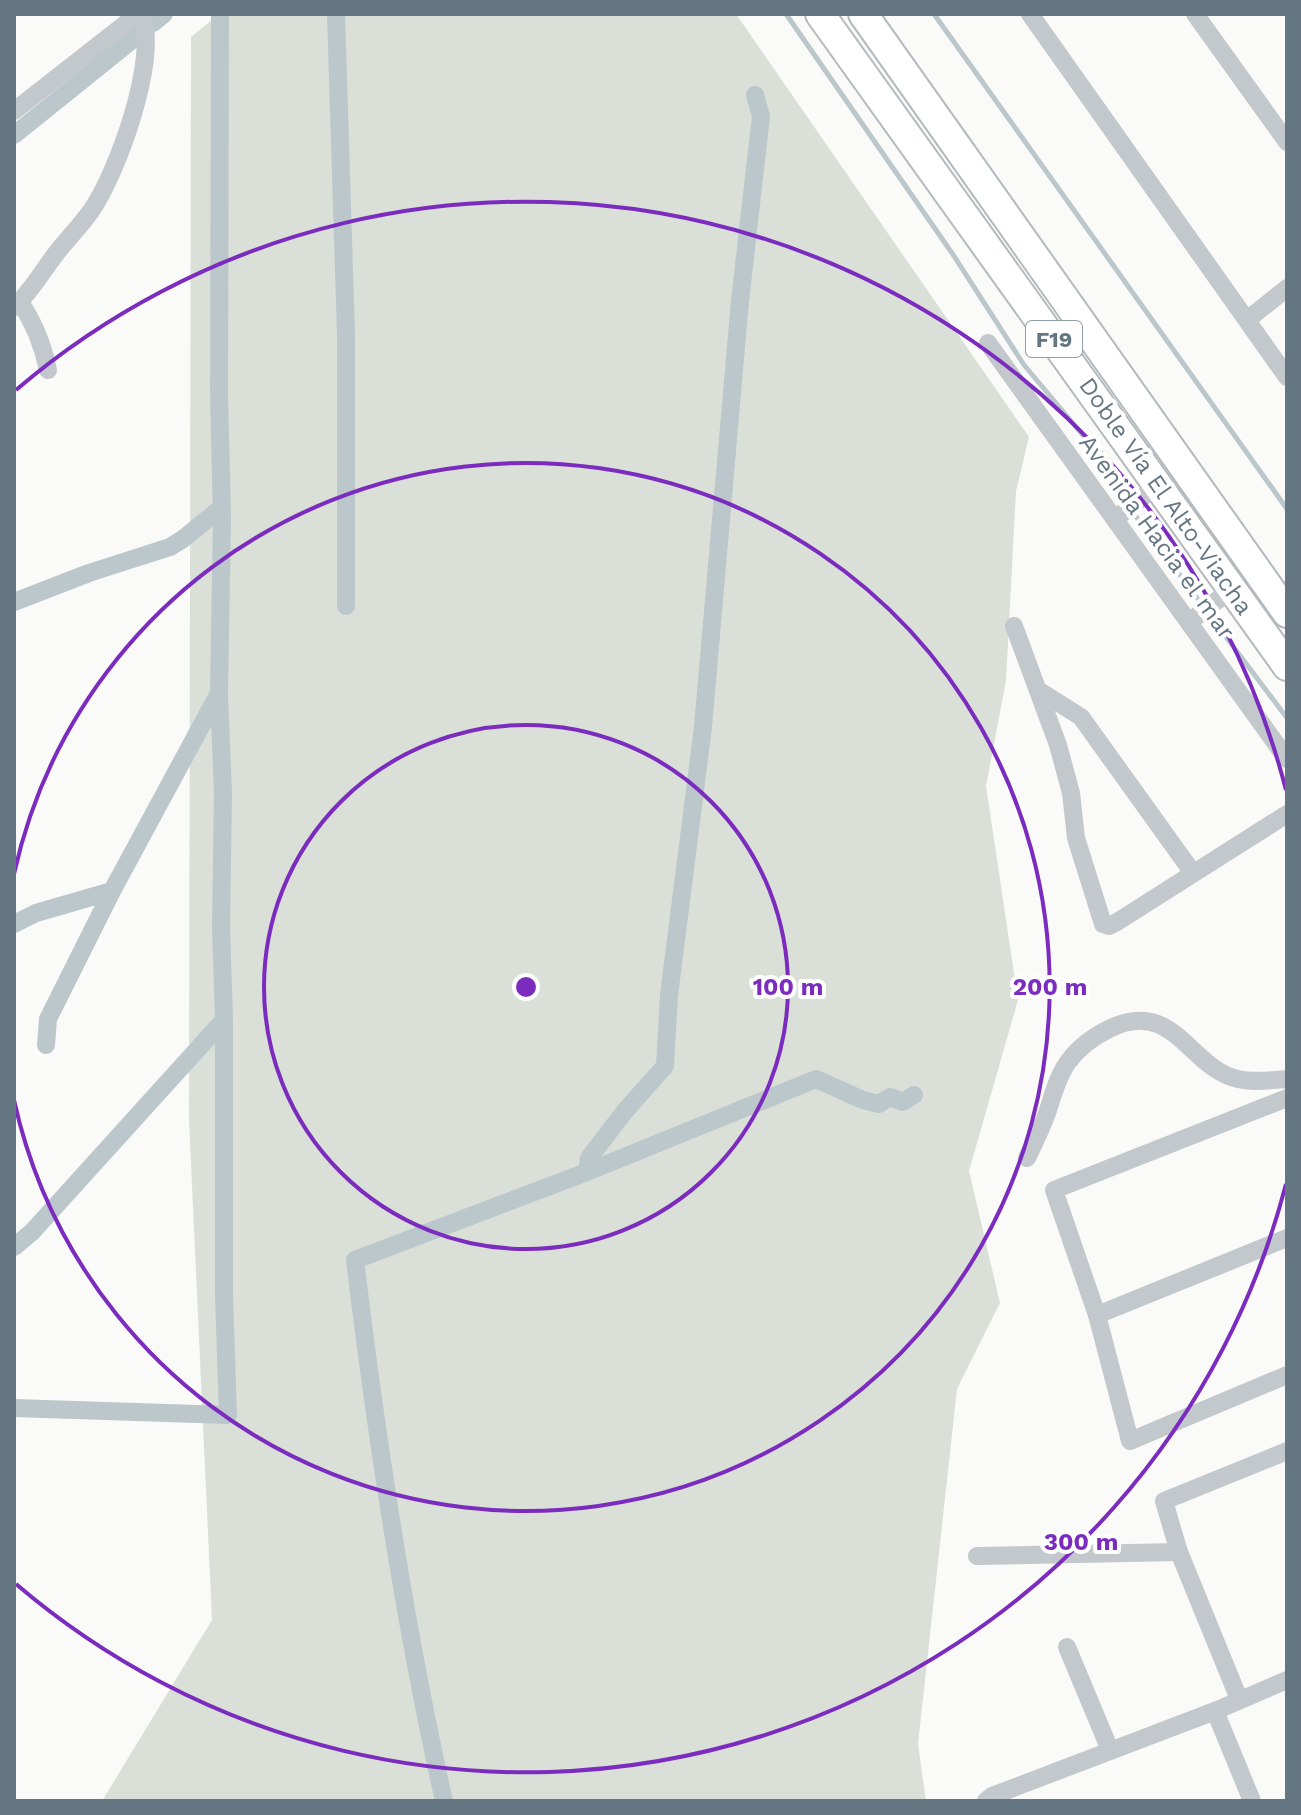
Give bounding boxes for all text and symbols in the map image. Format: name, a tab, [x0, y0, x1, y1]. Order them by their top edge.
road number: F19	[1026, 321, 1082, 357]
street label: Doble Vía El Alto-Viacha	[1073, 372, 1259, 620]
street label: Avenida Hacia el mar	[1073, 429, 1241, 645]
centre of rings	[512, 973, 540, 1001]
text: 100 m	[753, 973, 823, 1001]
text: 200 m	[1013, 973, 1087, 1001]
text: 300 m	[1044, 1528, 1118, 1556]

